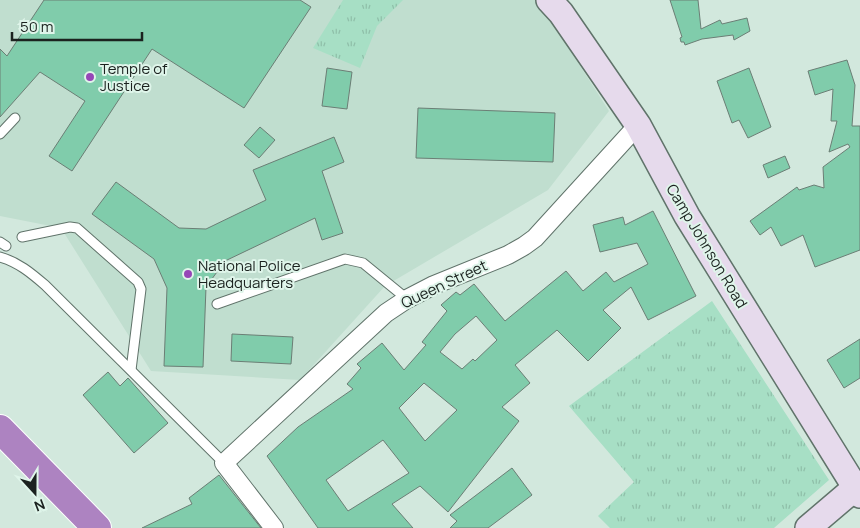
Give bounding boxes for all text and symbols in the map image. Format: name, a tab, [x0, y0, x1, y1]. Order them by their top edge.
scale bar	[12, 10, 142, 42]
text: 50 m	[20, 16, 54, 37]
place label: Temple of Justice	[100, 58, 168, 96]
marker: Temple of Justice	[84, 71, 96, 83]
street label: Camp Johnson Road	[662, 180, 752, 312]
place label: National Police Headquarters	[198, 255, 301, 293]
street label: Queen Street	[397, 255, 491, 313]
marker: National Police Headquarters	[182, 268, 194, 280]
north arrow	[10, 468, 60, 518]
text: N	[32, 495, 48, 516]

